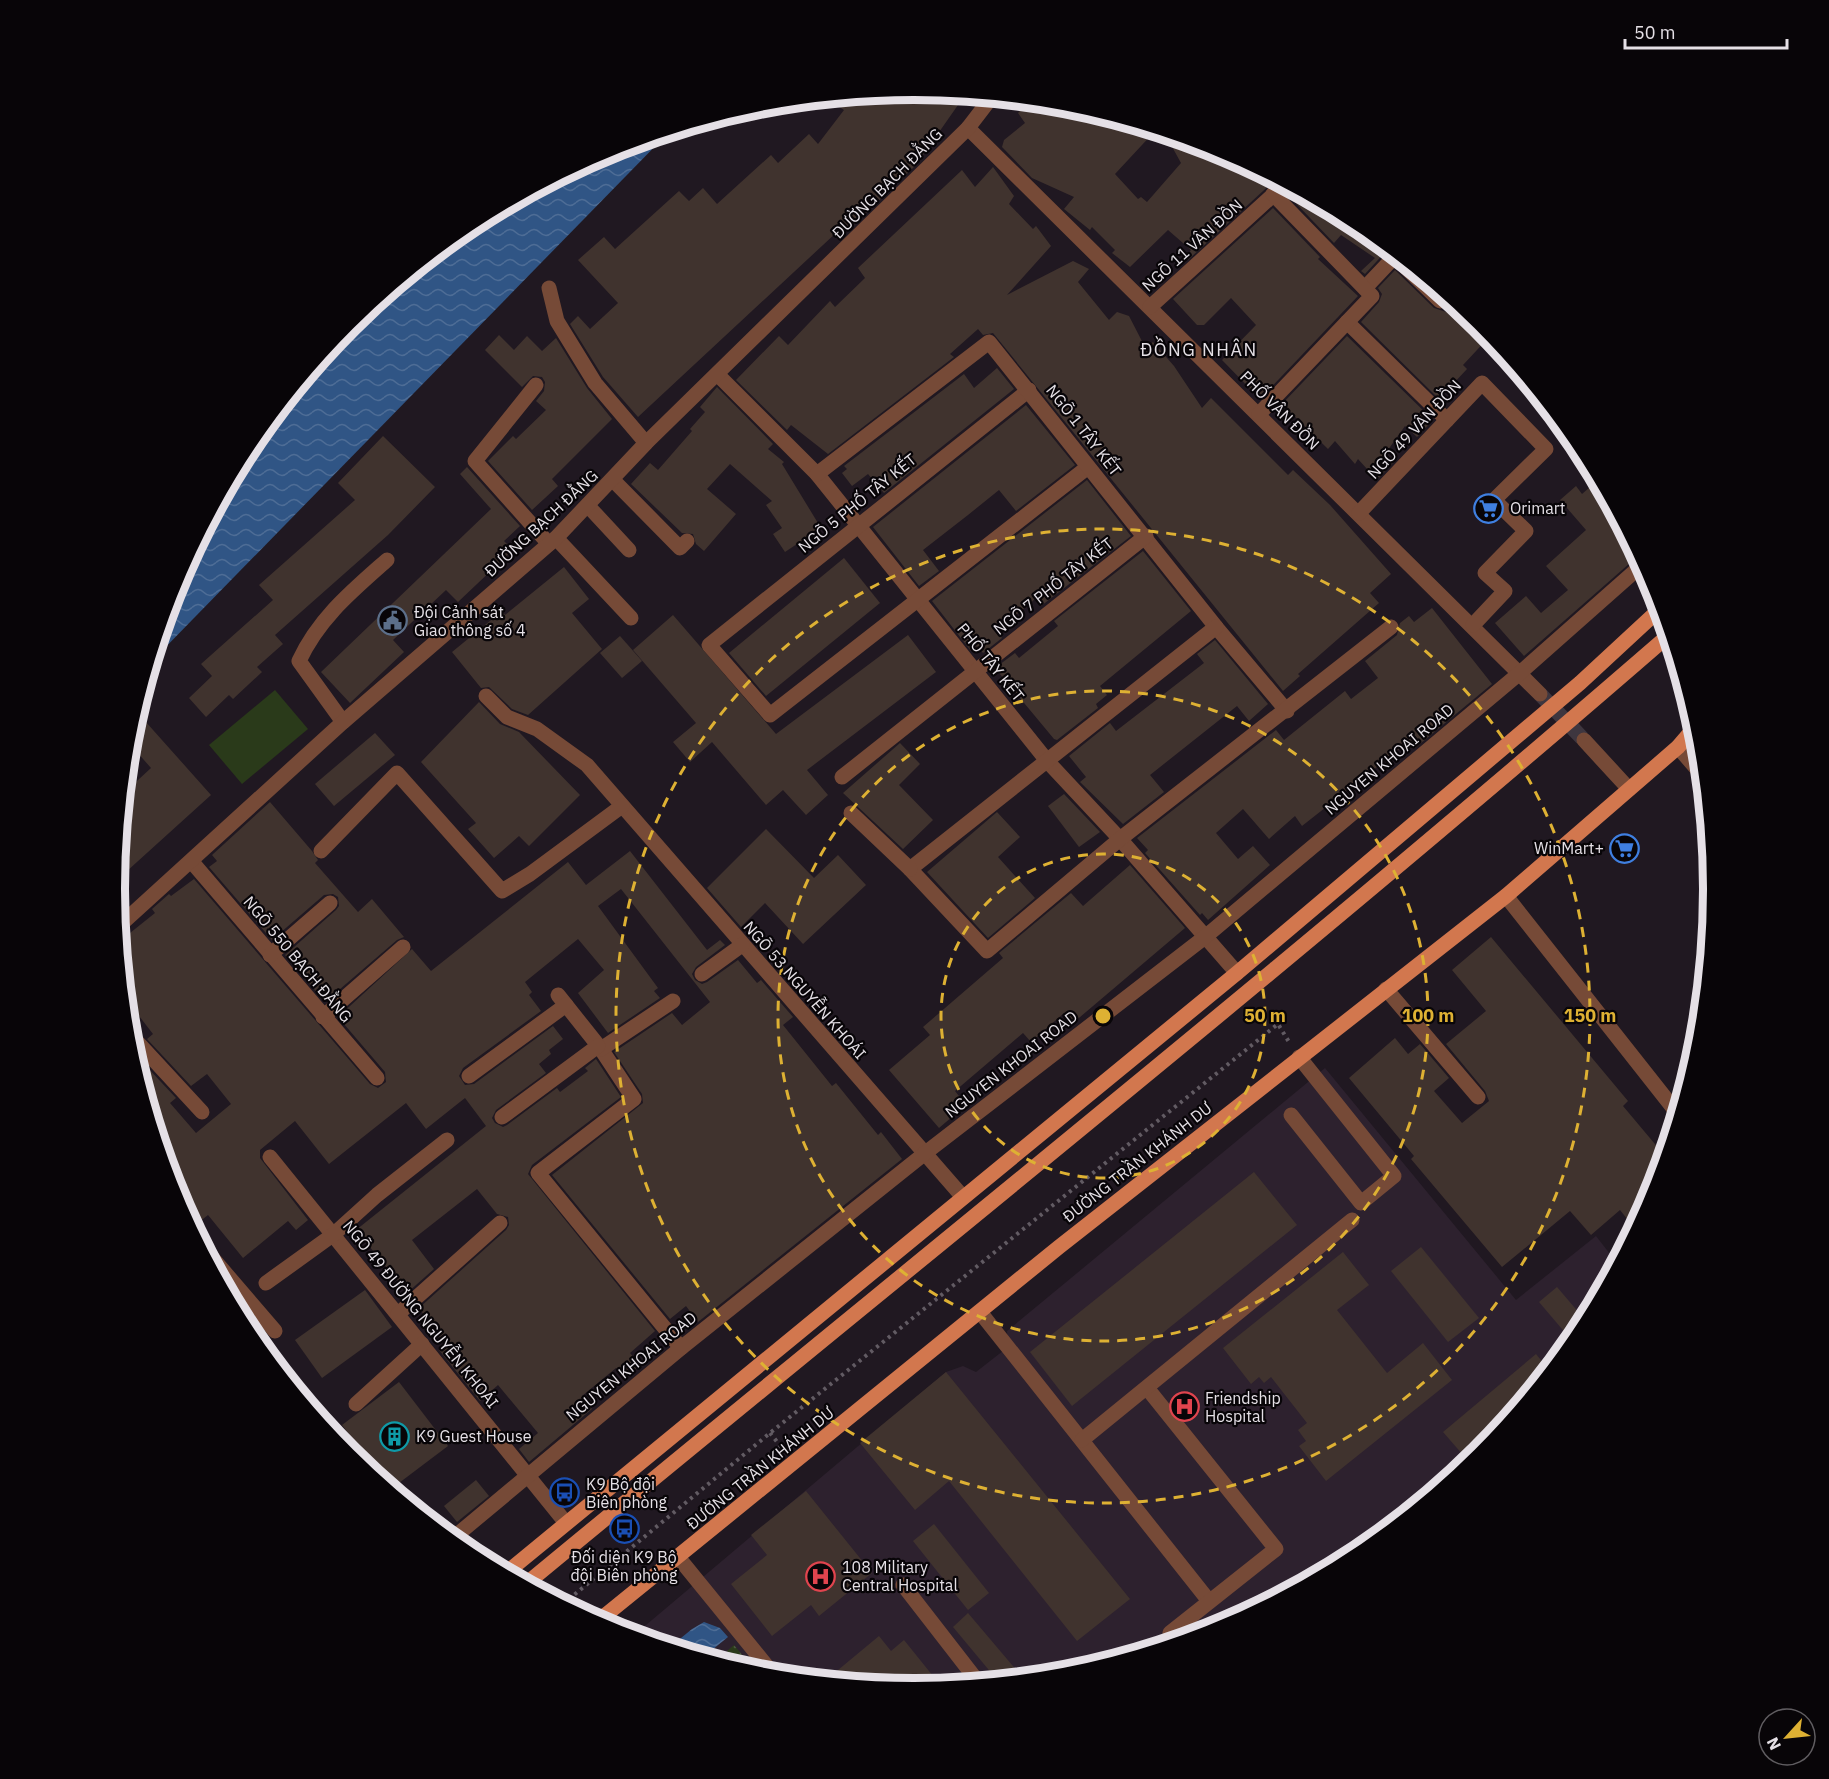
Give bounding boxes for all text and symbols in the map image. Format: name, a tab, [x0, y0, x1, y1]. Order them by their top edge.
scale bar	[1625, 12, 1787, 50]
text: 50 m	[1634, 21, 1676, 44]
street label: ĐƯỜNG BẠCH ĐẰNG	[826, 122, 946, 242]
street label: NGÕ 11 VÂN ĐỒN	[1136, 192, 1246, 295]
district label: ĐỒNG NHÂN	[1140, 335, 1258, 361]
street label: PHỐ VÂN ĐỒN	[1236, 364, 1326, 454]
street label: NGÕ 49 VÂN ĐỒN	[1361, 373, 1465, 483]
street label: NGÕ 1 TÂY KẾT	[1042, 379, 1127, 480]
street label: NGÕ 5 PHỐ TÂY KẾT	[792, 447, 920, 557]
street label: ĐƯỜNG BẠCH ĐẰNG	[478, 463, 602, 581]
supermarket icon: Orimart	[1473, 492, 1505, 524]
place label: Orimart	[1510, 498, 1565, 518]
street label: NGÕ 7 PHỐ TÂY KẾT	[987, 531, 1117, 639]
place label: Đội Cảnh sát Giao thông số 4	[414, 602, 526, 640]
public building icon: Đội Cảnh sát Giao thông số 4	[377, 605, 409, 637]
street label: PHỐ TÂY KẾT	[953, 617, 1031, 705]
street label: NGUYEN KHOAI ROAD	[1320, 699, 1458, 819]
supermarket icon: WinMart+	[1609, 832, 1641, 864]
place label: WinMart+	[1534, 838, 1604, 858]
street label: NGÕ 550 BẠCH ĐẰNG	[239, 890, 359, 1026]
street label: NGÕ 53 NGUYỄN KHOÁI	[739, 915, 872, 1063]
text: 50 m	[1244, 1004, 1286, 1027]
text: 100 m	[1402, 1004, 1454, 1027]
text: 150 m	[1564, 1004, 1616, 1027]
street label: NGUYEN KHOAI ROAD	[941, 1006, 1081, 1122]
centre of rings	[1093, 1006, 1113, 1026]
street label: ĐƯỜNG TRẦN KHÁNH DƯ	[1057, 1096, 1216, 1226]
street label: NGÕ 49 ĐƯỜNG NGUYỄN KHOÁI	[339, 1215, 505, 1412]
street label: NGUYEN KHOAI ROAD	[562, 1307, 700, 1425]
place label: Friendship Hospital	[1205, 1388, 1281, 1426]
hospital icon: Friendship Hospital	[1168, 1391, 1200, 1423]
street label: ĐƯỜNG TRẦN KHÁNH DƯ	[681, 1401, 838, 1534]
building icon: K9 Guest House	[379, 1420, 411, 1452]
place label: K9 Guest House	[416, 1426, 532, 1446]
place label: K9 Bộ đội Biên phòng	[586, 1474, 668, 1512]
bus stop icon: K9 Bộ đội Biên phòng	[549, 1477, 581, 1509]
bus stop icon: Đối diện K9 Bộ đội Biên phòng	[608, 1513, 640, 1545]
place label: Đối diện K9 Bộ đội Biên phòng	[570, 1547, 678, 1585]
place label: 108 Military Central Hospital	[842, 1557, 958, 1595]
hospital icon: 108 Military Central Hospital	[805, 1560, 837, 1592]
north arrow	[1757, 1707, 1817, 1767]
text: N	[1762, 1734, 1785, 1754]

